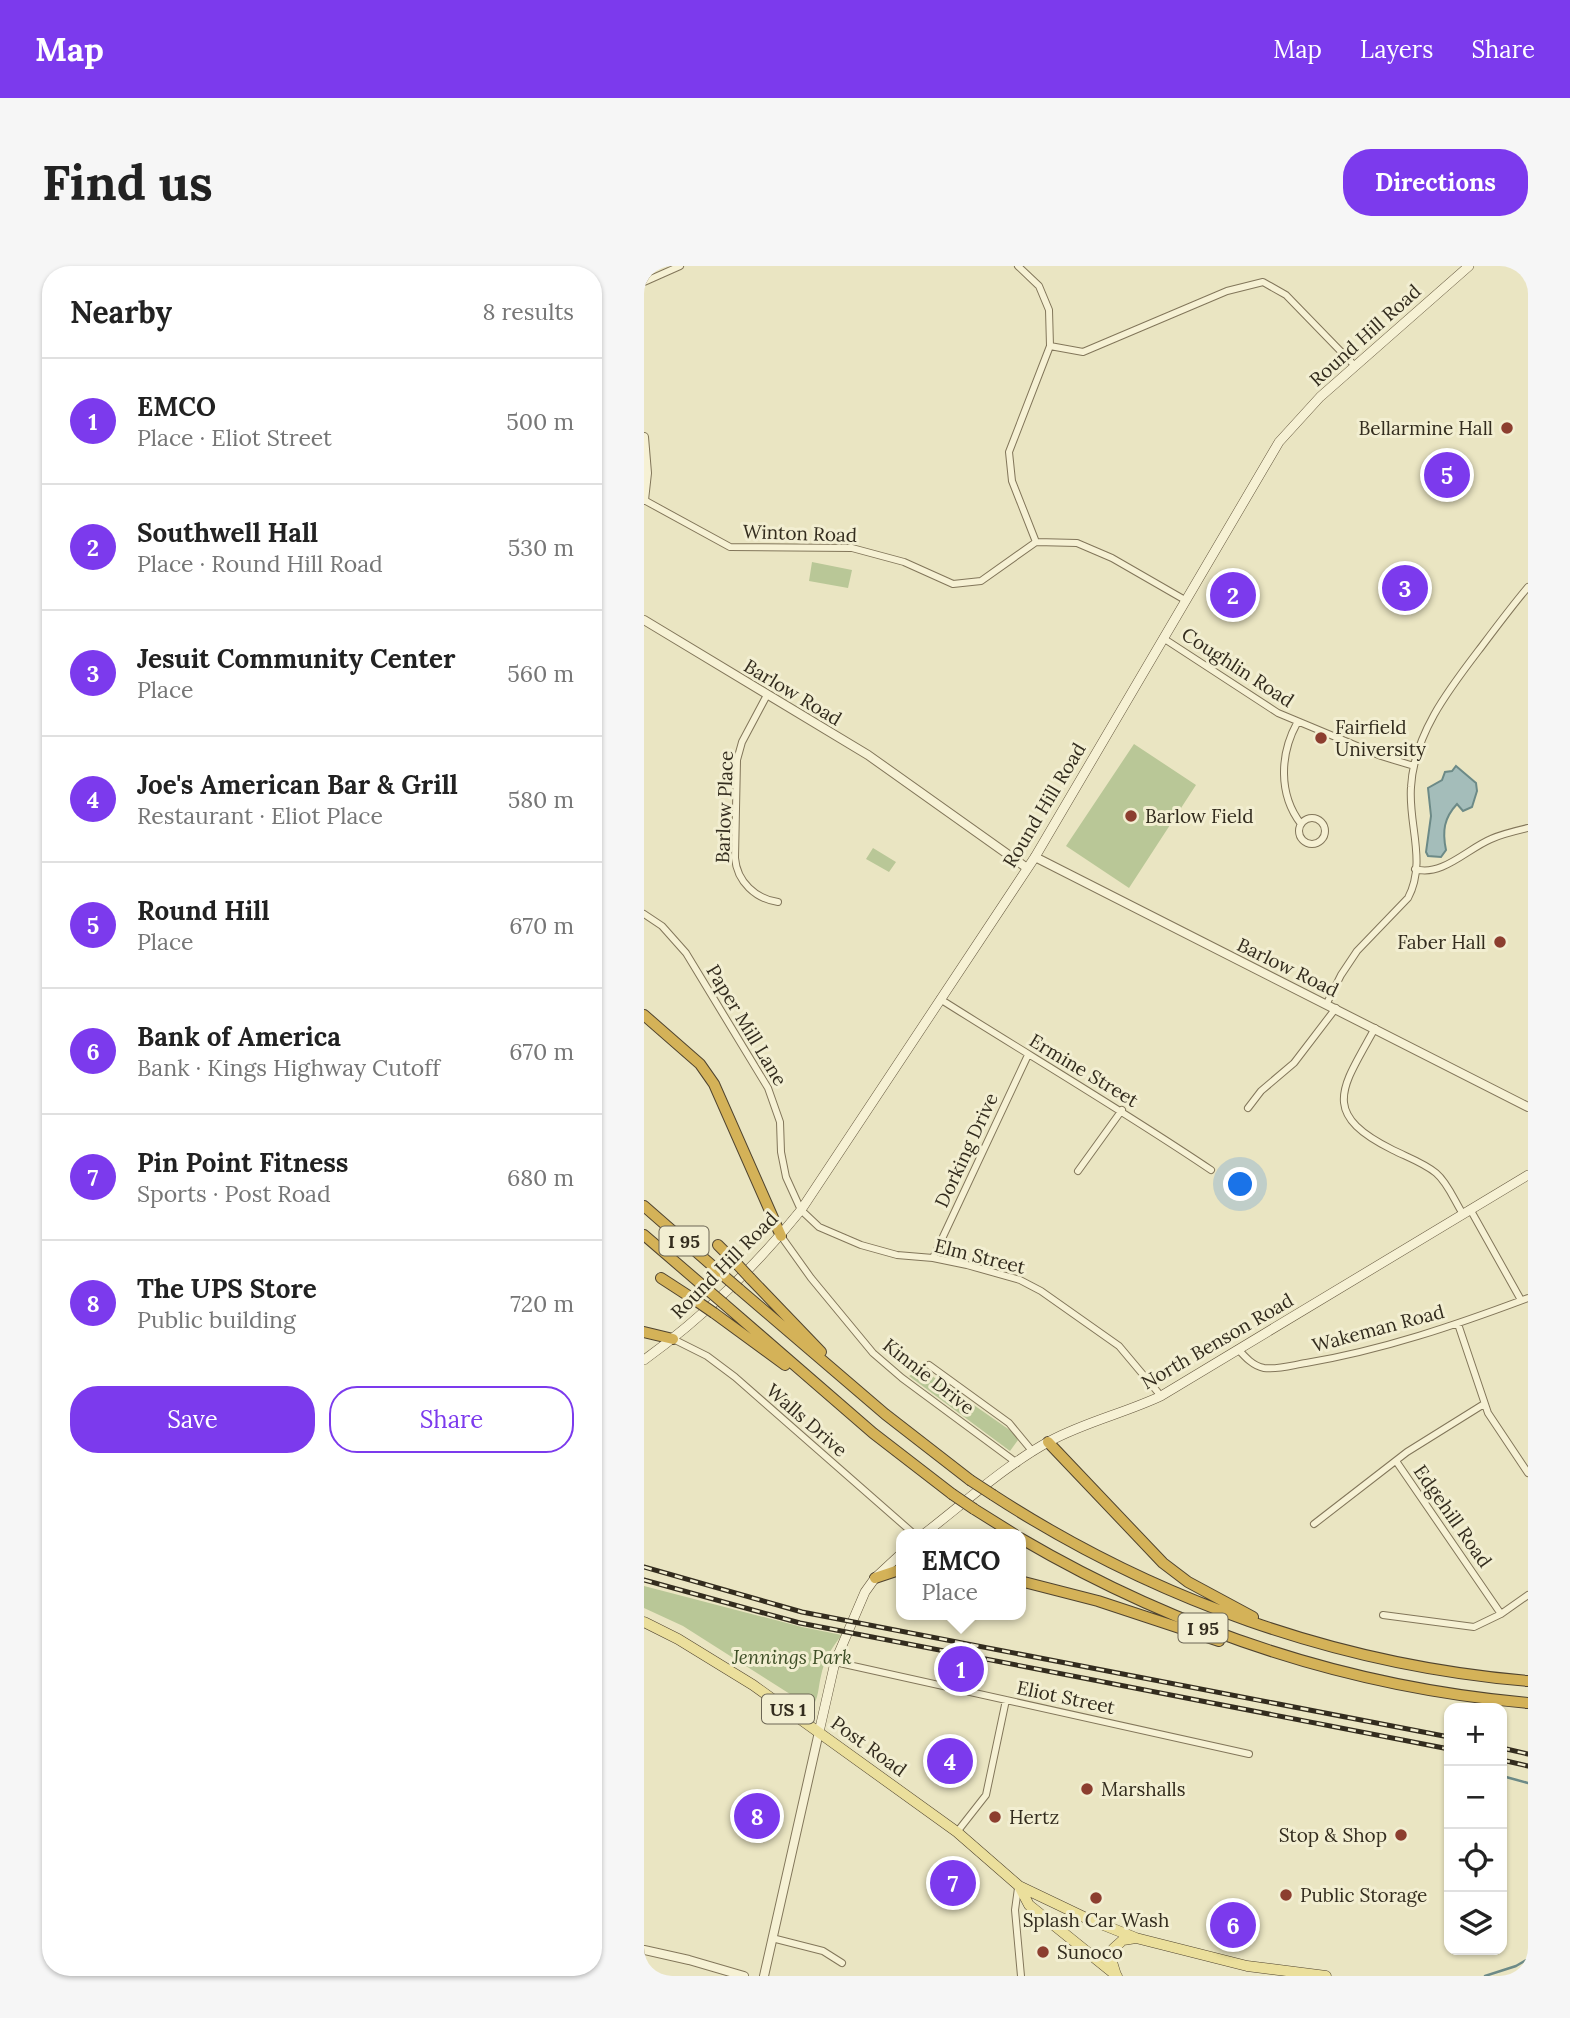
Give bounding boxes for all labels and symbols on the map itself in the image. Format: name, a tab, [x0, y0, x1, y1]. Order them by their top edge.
street label: Round Hill Road	[1304, 279, 1426, 391]
place label: Bellarmine Hall	[1359, 416, 1493, 440]
marker: Bellarmine Hall	[1499, 420, 1515, 436]
pin: 5	[1424, 449, 1470, 501]
street label: Winton Road	[742, 519, 858, 547]
pin: 3	[1382, 562, 1428, 614]
pin: 2	[1210, 569, 1256, 621]
street label: Coughlin Road	[1177, 622, 1299, 712]
street label: Barlow Road	[740, 653, 846, 731]
place label: Fairfield University	[1335, 715, 1426, 761]
marker: Fairfield University	[1313, 730, 1329, 746]
street label: Round Hill Road	[997, 738, 1091, 872]
street label: Barlow Place	[710, 750, 738, 864]
place label: Barlow Field	[1145, 804, 1254, 828]
marker: Barlow Field	[1123, 808, 1139, 824]
place label: Faber Hall	[1397, 930, 1486, 954]
street label: Barlow Road	[1233, 932, 1343, 1002]
marker: Faber Hall	[1492, 934, 1508, 950]
street label: Paper Mill Lane	[701, 960, 793, 1090]
street label: Ermine Street	[1025, 1028, 1143, 1112]
street label: Dorking Drive	[929, 1089, 1003, 1211]
your location	[1223, 1167, 1257, 1201]
street label: Round Hill Road	[665, 1206, 783, 1324]
road number: I 95	[660, 1226, 708, 1256]
street label: Elm Street	[932, 1233, 1029, 1279]
street label: North Benson Road	[1137, 1288, 1297, 1394]
street label: Wakeman Road	[1309, 1299, 1447, 1357]
street label: Kinnie Drive	[878, 1333, 980, 1419]
street label: Walls Drive	[762, 1378, 852, 1462]
street label: Edgehill Road	[1409, 1460, 1497, 1572]
road number: I 95	[1178, 1614, 1228, 1643]
pin: 1	[938, 1643, 984, 1695]
park label: Jennings Park	[731, 1645, 852, 1669]
street label: Eliot Street	[1015, 1675, 1118, 1719]
road number: US 1	[762, 1694, 814, 1724]
street label: Post Road	[826, 1711, 912, 1781]
pin: 4	[927, 1735, 973, 1787]
place label: Marshalls	[1101, 1777, 1186, 1801]
marker: Marshalls	[1079, 1781, 1095, 1797]
pin: 8	[734, 1790, 780, 1842]
place label: Hertz	[1009, 1805, 1059, 1829]
marker: Hertz	[987, 1809, 1003, 1825]
place label: Stop & Shop	[1279, 1823, 1387, 1847]
marker: Stop & Shop	[1393, 1827, 1409, 1843]
pin: 7	[930, 1857, 976, 1909]
place label: Public Storage	[1300, 1883, 1427, 1907]
marker: Public Storage	[1278, 1887, 1294, 1903]
marker: Splash Car Wash	[1088, 1890, 1104, 1906]
pin: 6	[1210, 1899, 1256, 1951]
place label: Splash Car Wash	[1023, 1908, 1169, 1932]
place label: Sunoco	[1057, 1940, 1123, 1964]
marker: Sunoco	[1035, 1944, 1051, 1960]

